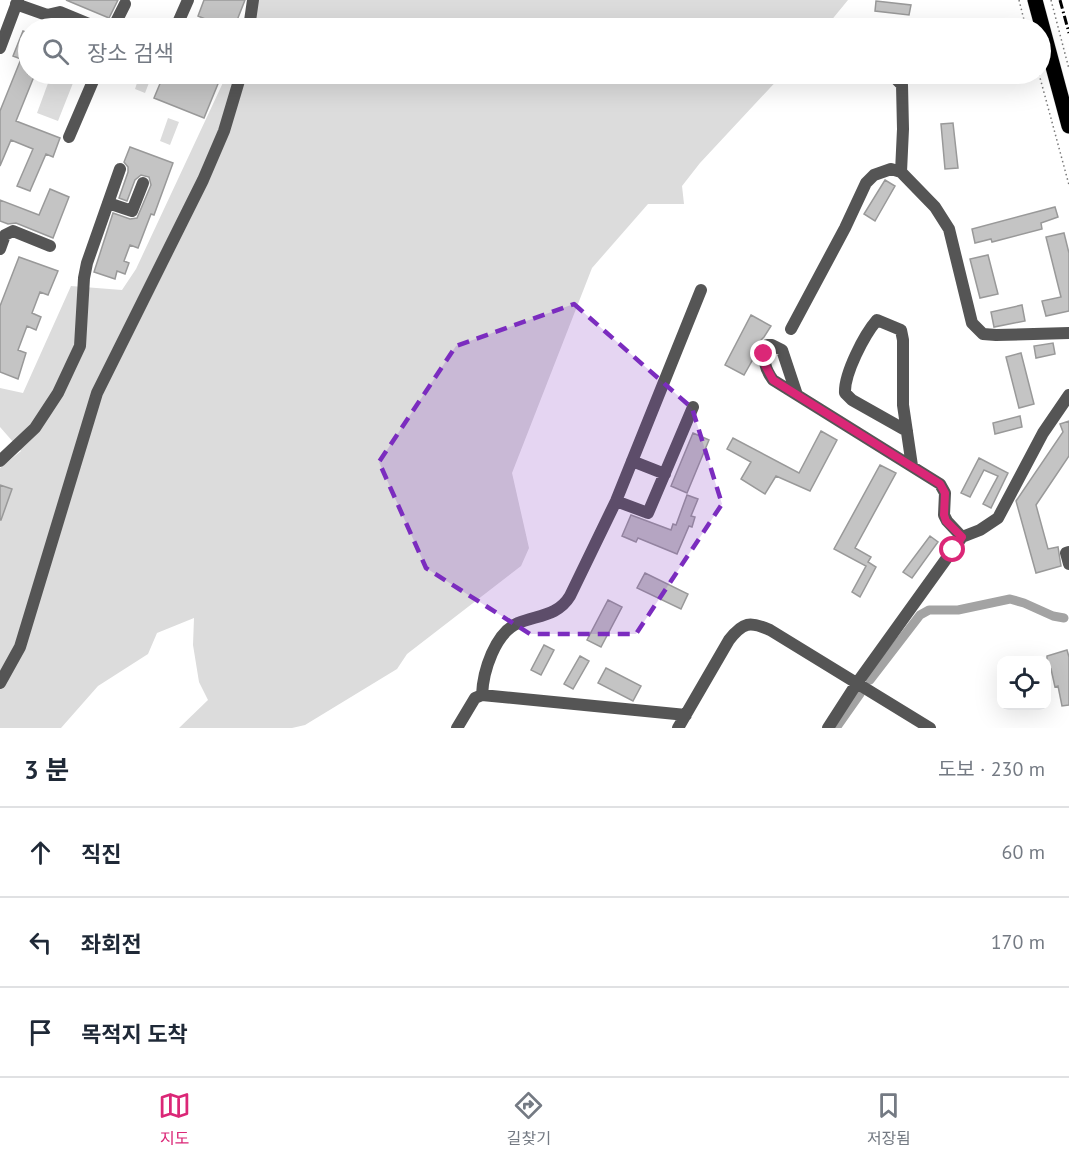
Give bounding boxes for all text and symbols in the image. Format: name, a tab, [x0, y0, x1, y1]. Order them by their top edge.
search box	[18, 18, 1051, 84]
icon: search	[39, 35, 72, 68]
text: 장소 검색	[87, 39, 174, 67]
route end	[750, 340, 776, 366]
route start	[939, 536, 965, 562]
map controls	[997, 656, 1051, 710]
button: locate	[997, 656, 1051, 710]
text: 3 분	[24, 753, 69, 786]
text: 도보 · 230 m	[938, 756, 1045, 782]
icon: ahead	[24, 836, 57, 869]
text: 60 m	[1002, 839, 1045, 865]
text: 직진	[81, 840, 121, 868]
icon: left	[24, 926, 57, 959]
text: 170 m	[991, 929, 1045, 955]
text: 좌회전	[81, 930, 142, 958]
icon: arrive	[24, 1016, 57, 1049]
text: 목적지 도착	[81, 1020, 188, 1048]
tab: 지도	[158, 1089, 191, 1149]
tab: 길찾기	[507, 1089, 551, 1149]
tab: 저장됨	[867, 1089, 911, 1149]

